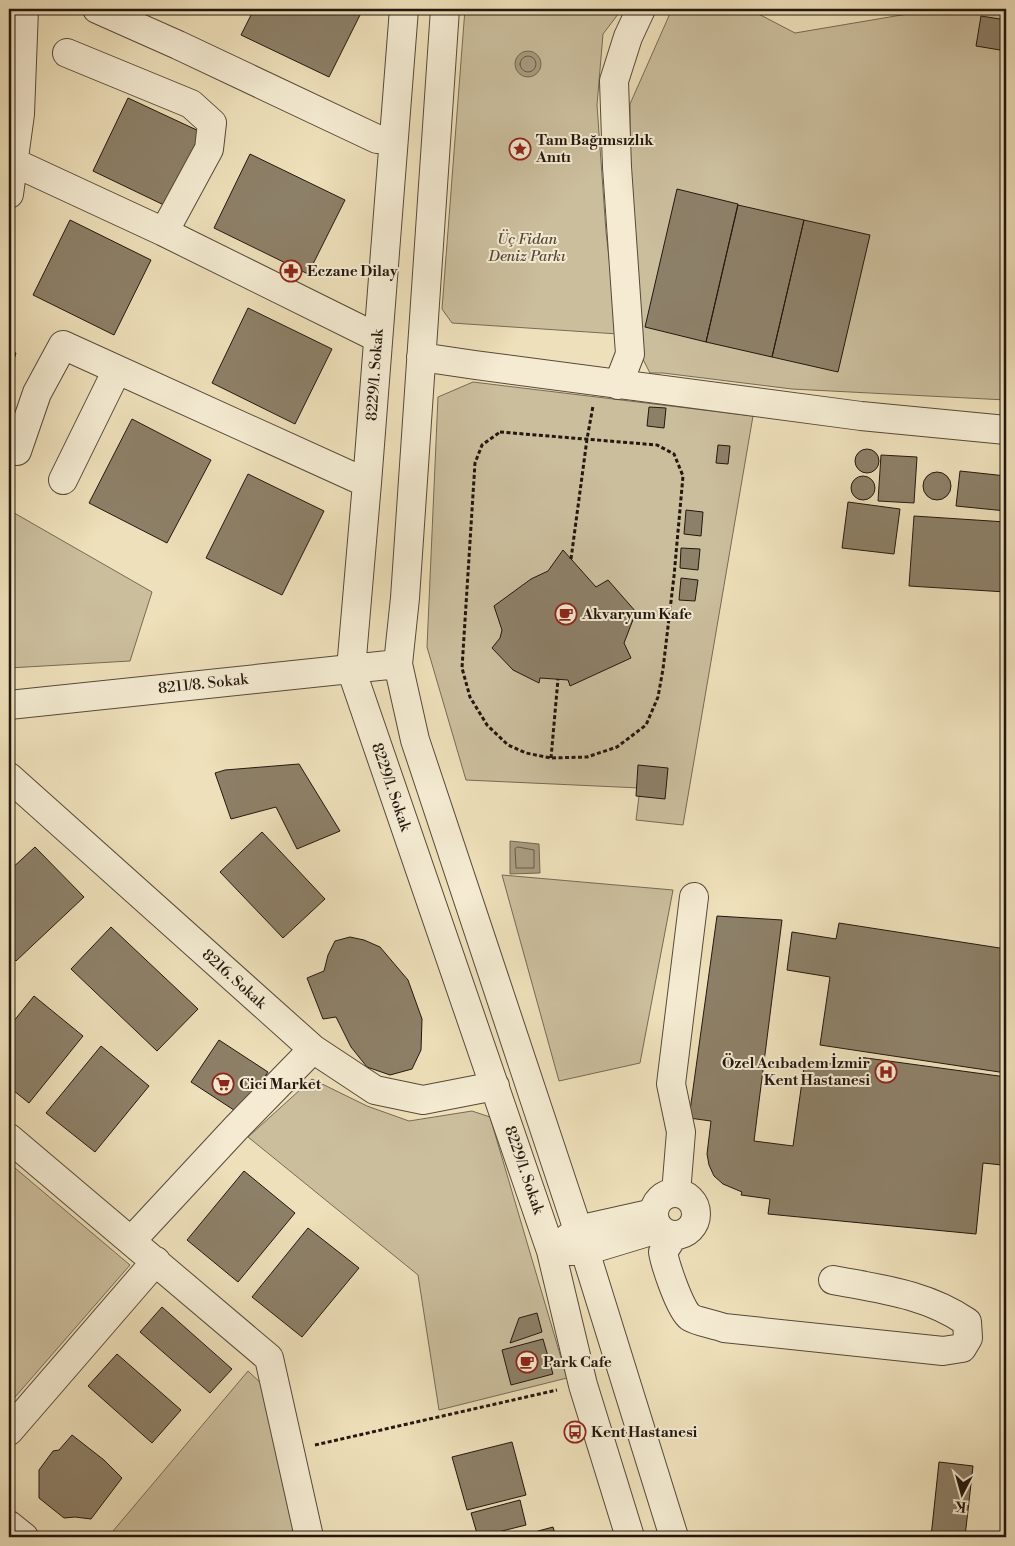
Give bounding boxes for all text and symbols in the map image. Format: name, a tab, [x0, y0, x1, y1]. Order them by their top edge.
place label: Tam Bağımsızlık Anıtı	[535, 131, 654, 167]
place icon: Tam Bağımsızlık Anıtı	[508, 137, 532, 161]
park label: Üç Fidan Deniz Parkı	[487, 229, 566, 266]
pharmacy icon: Eczane Dilay	[279, 259, 303, 283]
place label: Eczane Dilay	[307, 262, 398, 281]
street label: 8229/1. Sokak	[362, 327, 388, 422]
cafe icon: Akvaryum Kafe	[554, 602, 578, 626]
place label: Akvaryum Kafe	[581, 605, 692, 624]
street label: 8211/8. Sokak	[157, 670, 250, 698]
street label: 8229/1. Sokak	[367, 740, 415, 835]
street label: 8216. Sokak	[198, 945, 271, 1014]
place label: Özel Acıbadem İzmir Kent Hastanesi	[722, 1053, 870, 1090]
hospital icon: Özel Acıbadem İzmir Kent Hastanesi	[874, 1060, 898, 1084]
supermarket icon: Cici Market	[211, 1072, 235, 1096]
place label: Cici Market	[239, 1075, 322, 1094]
street label: 8229/1. Sokak	[500, 1123, 548, 1218]
cafe icon: Park Cafe	[515, 1350, 539, 1374]
place label: Park Cafe	[543, 1353, 612, 1372]
bus stop icon: Kent Hastanesi	[563, 1420, 587, 1444]
place label: Kent Hastanesi	[591, 1423, 698, 1442]
north arrow	[938, 1468, 988, 1518]
text: K	[954, 1496, 967, 1515]

